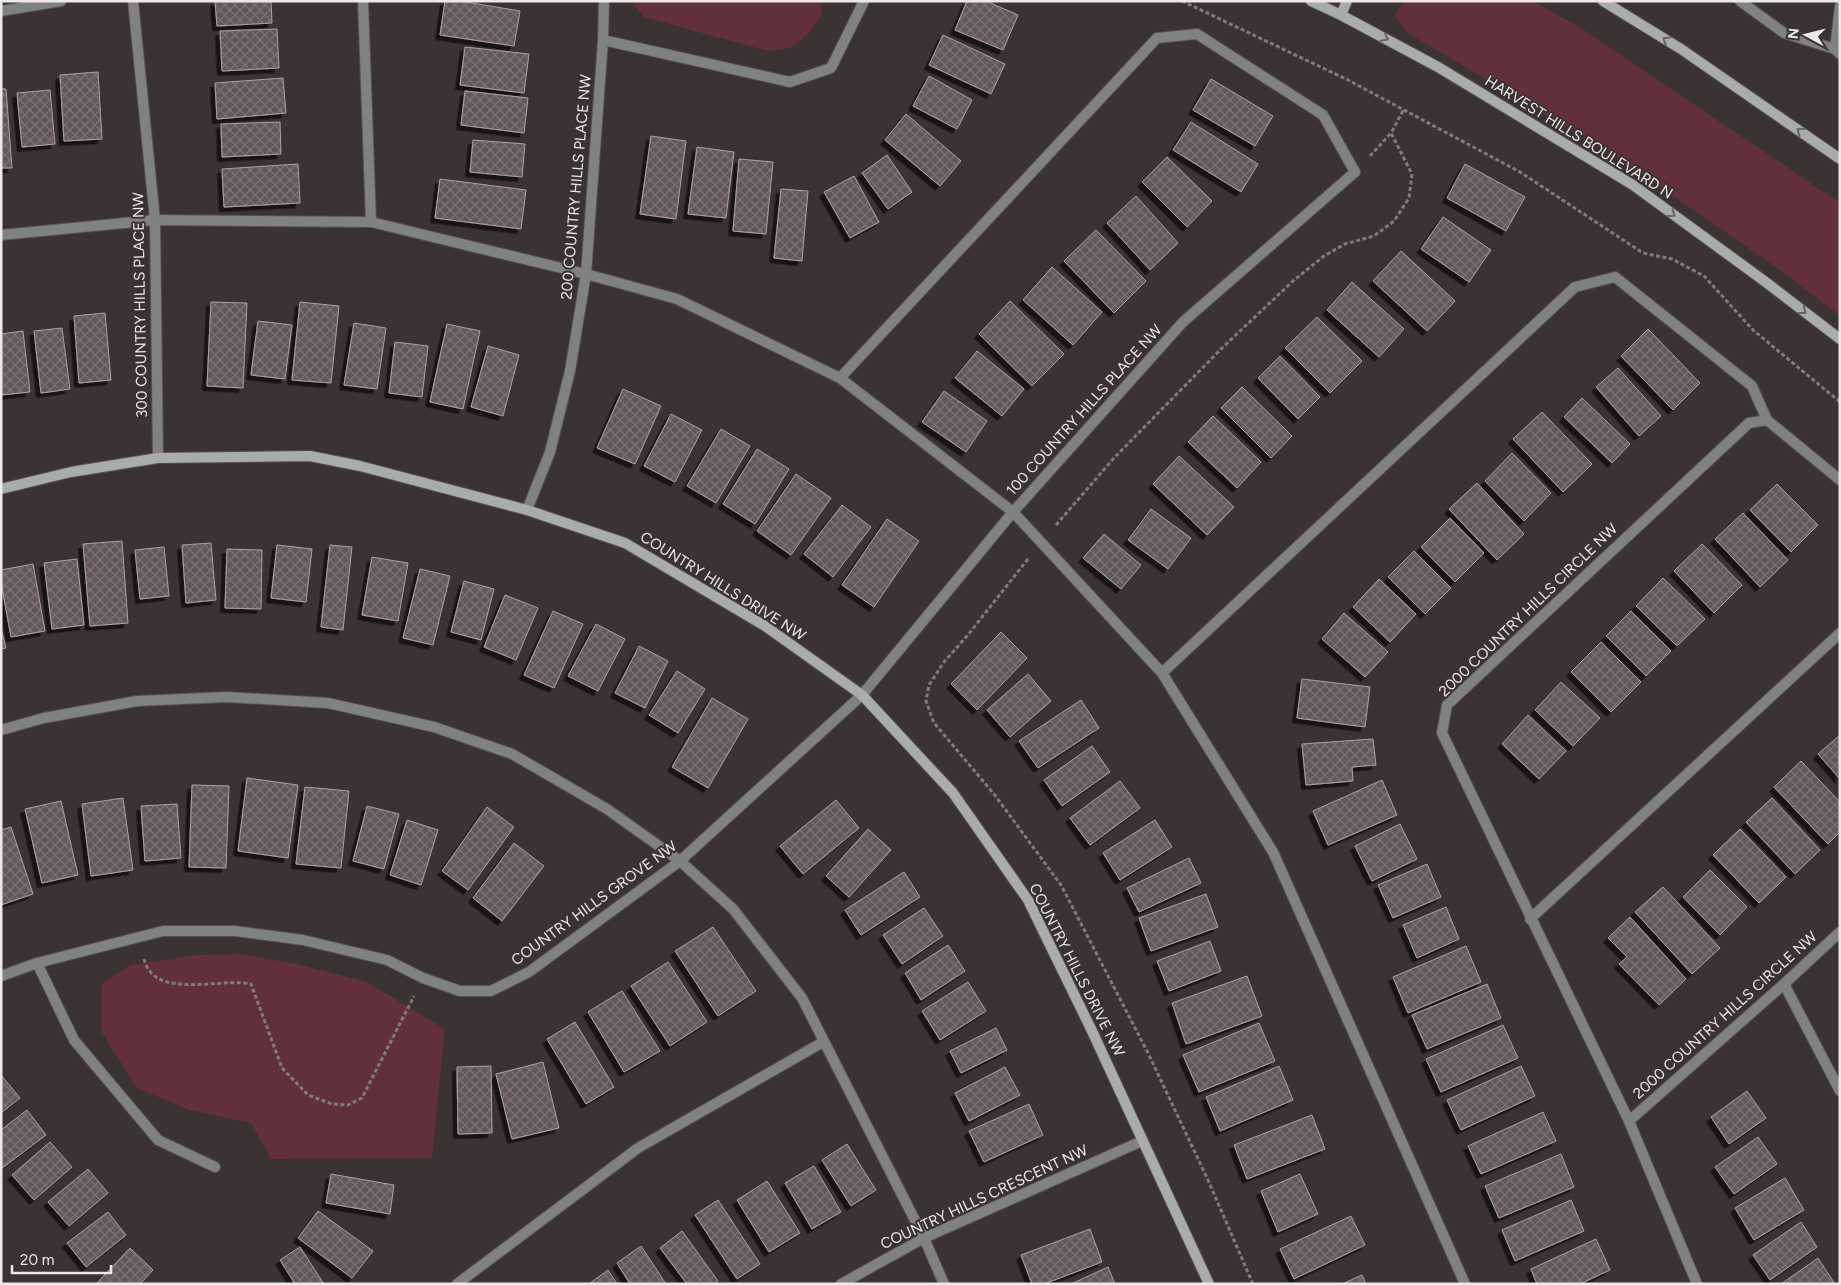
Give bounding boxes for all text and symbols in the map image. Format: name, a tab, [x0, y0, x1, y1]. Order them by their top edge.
north arrow	[1781, 10, 1831, 60]
text: N	[1784, 27, 1803, 40]
one-way arrow	[1379, 32, 1388, 42]
one-way arrow	[1662, 36, 1671, 46]
street label: HARVEST HILLS BOULEVARD N	[1482, 72, 1676, 202]
street label: 200 COUNTRY HILLS PLACE NW	[557, 73, 595, 300]
one-way arrow	[1796, 128, 1806, 137]
street label: 300 COUNTRY HILLS PLACE NW	[129, 191, 151, 418]
one-way arrow	[1666, 208, 1676, 217]
one-way arrow	[1797, 305, 1807, 314]
street label: 100 COUNTRY HILLS PLACE NW	[1002, 320, 1166, 499]
street label: 2000 COUNTRY HILLS CIRCLE NW	[1435, 519, 1621, 700]
street label: COUNTRY HILLS DRIVE NW	[637, 528, 810, 645]
street label: COUNTRY HILLS GROVE NW	[508, 837, 681, 969]
street label: COUNTRY HILLS DRIVE NW	[1025, 881, 1129, 1060]
street label: 2000 COUNTRY HILLS CIRCLE NW	[1629, 927, 1821, 1102]
street label: COUNTRY HILLS CRESCENT NW	[878, 1141, 1091, 1253]
scale bar	[12, 1242, 111, 1274]
text: 20 m	[20, 1251, 54, 1269]

